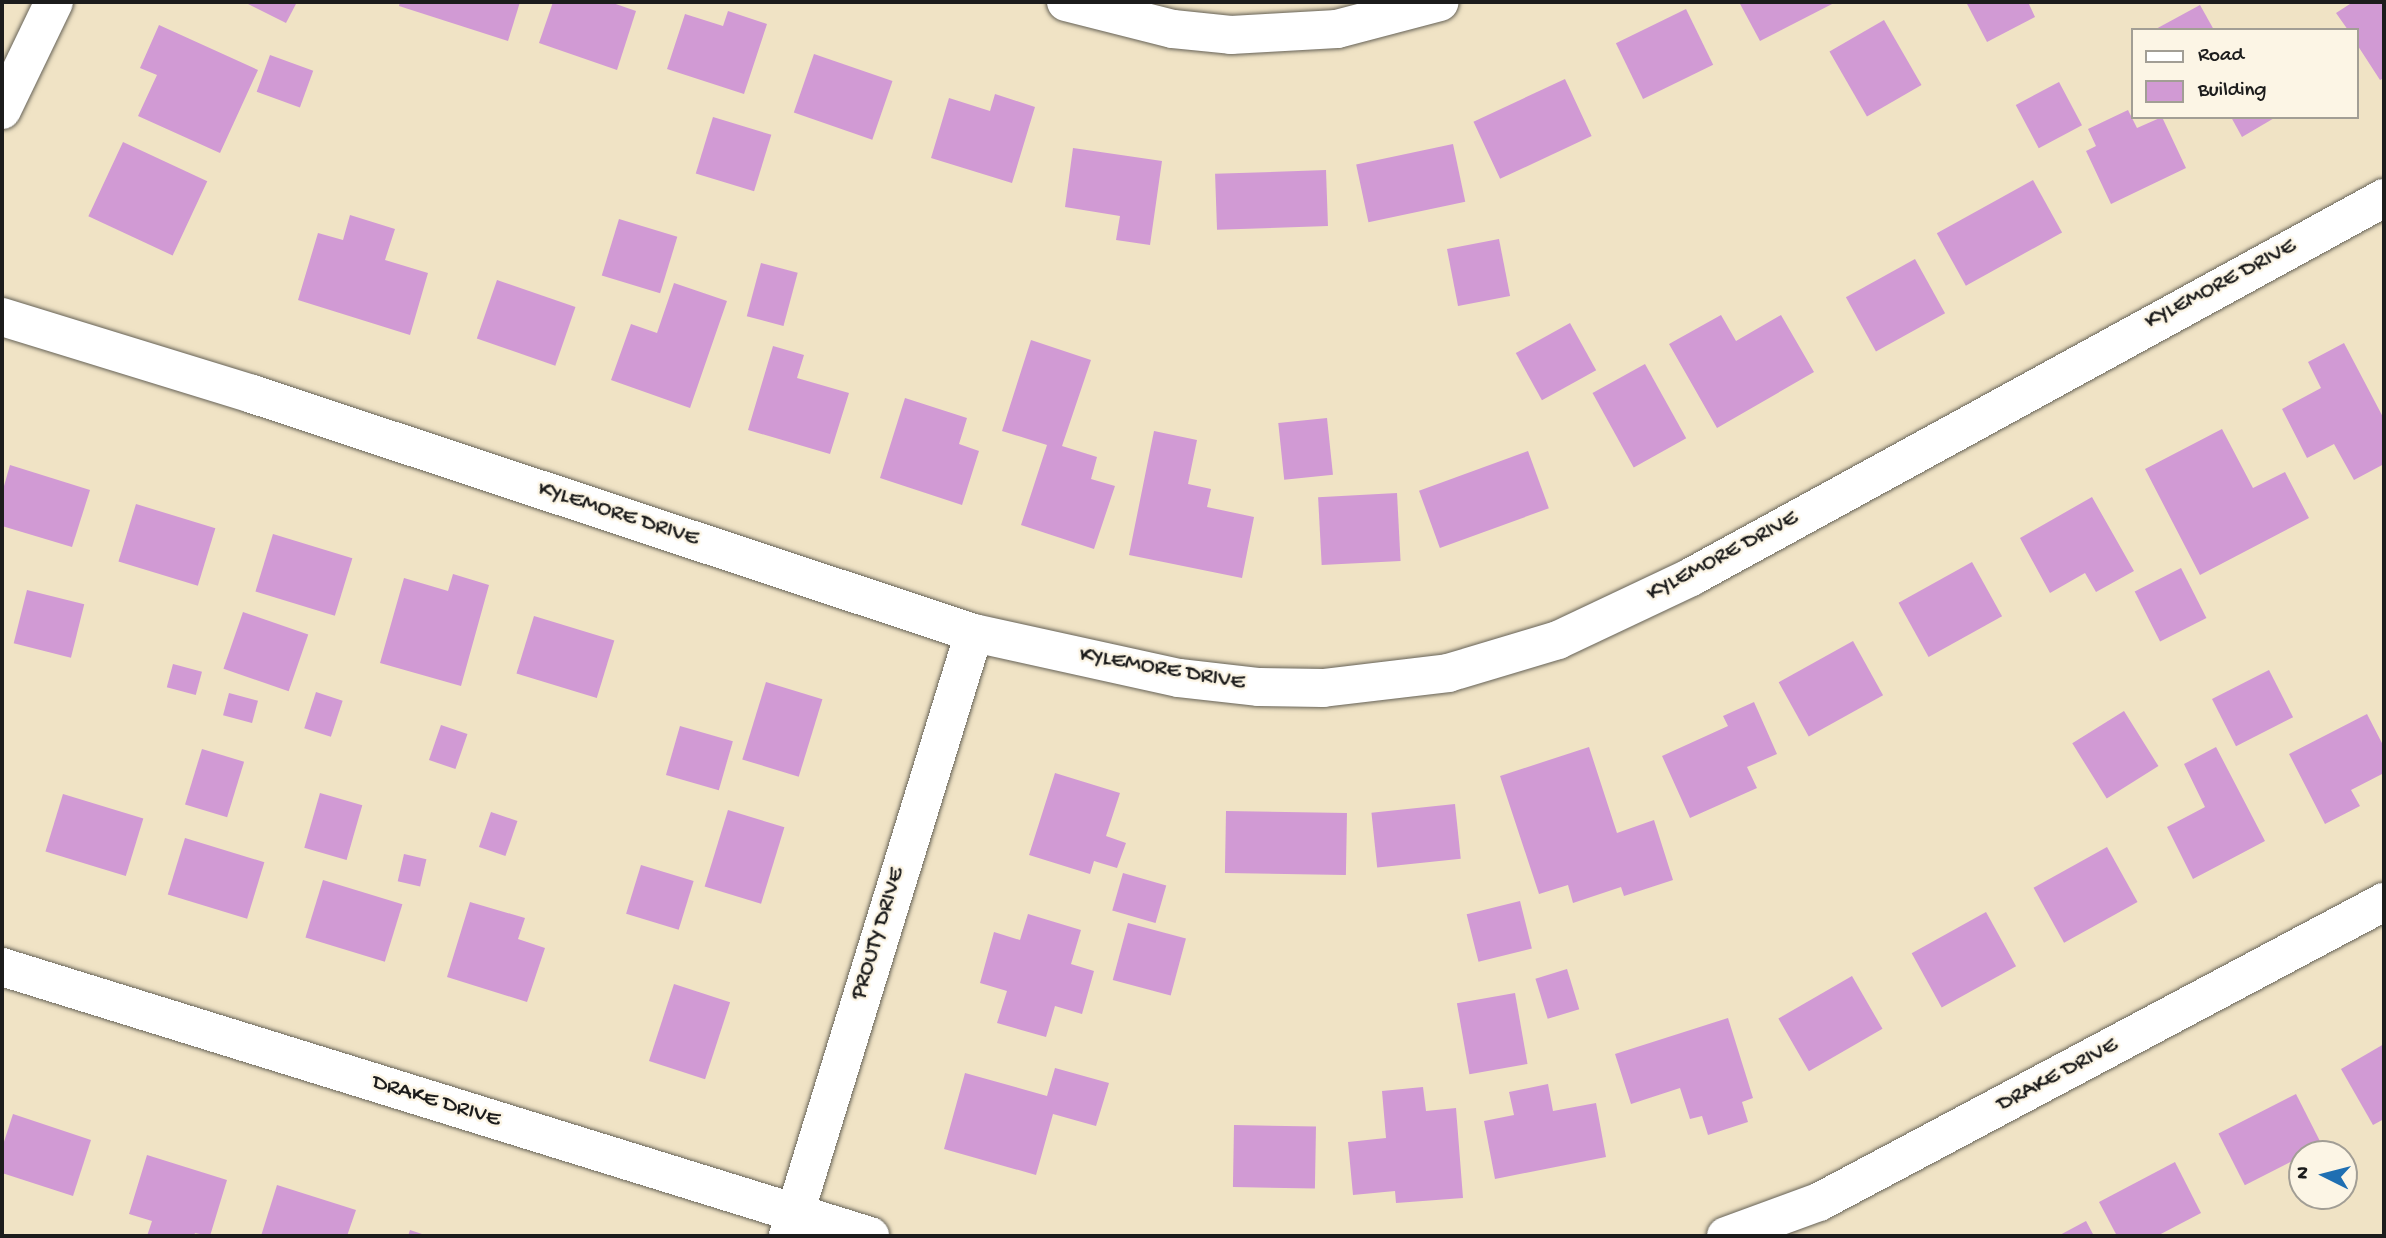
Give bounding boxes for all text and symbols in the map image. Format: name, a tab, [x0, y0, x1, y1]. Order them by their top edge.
legend	[2130, 28, 2358, 119]
text: Road	[2198, 44, 2244, 69]
text: Building	[2198, 79, 2267, 104]
street label: KYLEMORE DRIVE	[2141, 234, 2301, 336]
street label: KYLEMORE DRIVE	[534, 476, 702, 554]
street label: KYLEMORE DRIVE	[1643, 506, 1803, 608]
street label: KYLEMORE DRIVE	[1077, 642, 1247, 698]
street label: PROUTY DRIVE	[846, 865, 912, 1003]
street label: DRAKE DRIVE	[1993, 1033, 2123, 1119]
street label: DRAKE DRIVE	[368, 1069, 504, 1135]
north arrow	[2288, 1140, 2358, 1210]
text: N	[2292, 1166, 2316, 1180]

